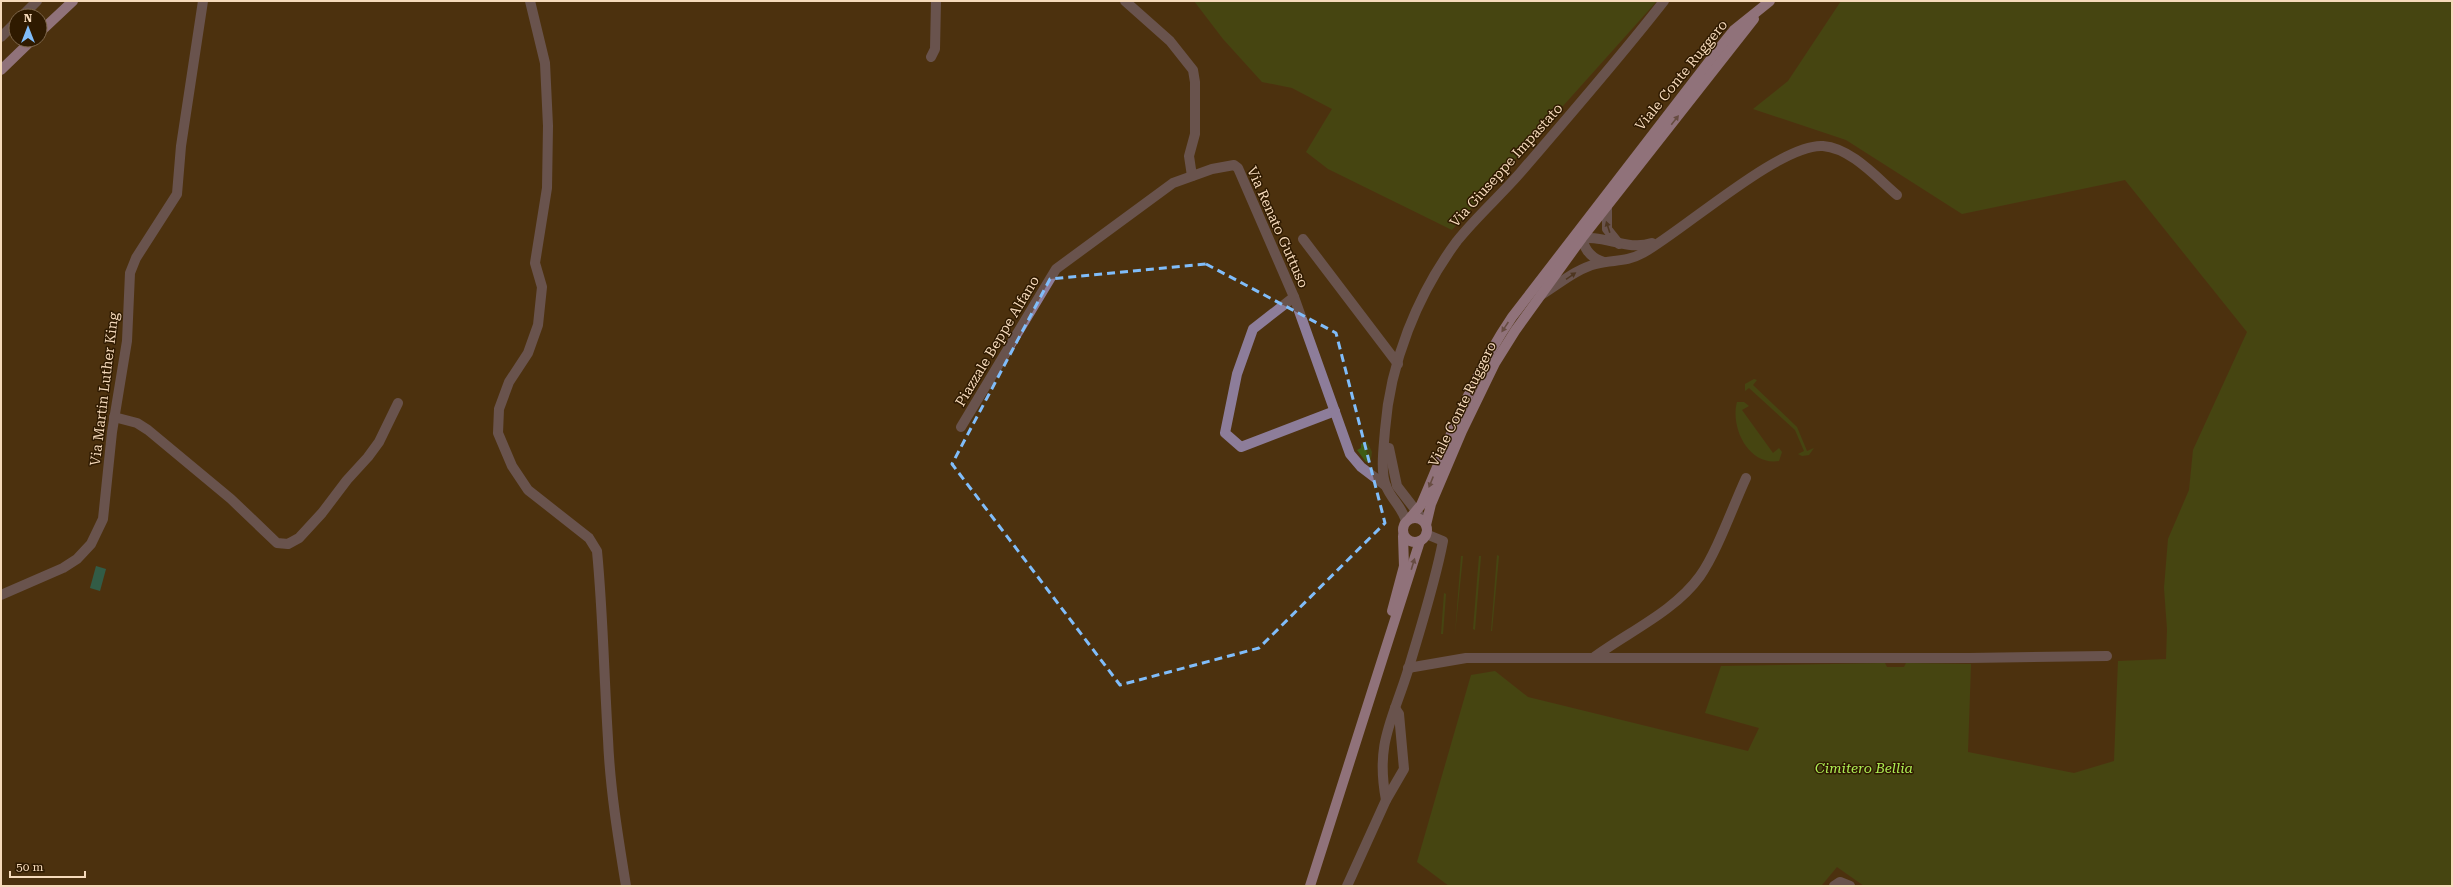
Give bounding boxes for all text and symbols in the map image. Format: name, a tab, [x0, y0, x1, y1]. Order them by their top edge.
north arrow	[8, 8, 48, 48]
text: N	[24, 12, 33, 25]
street label: Viale Conte Ruggero	[1632, 17, 1730, 133]
street label: Via Giuseppe Impastato	[1446, 100, 1566, 230]
one-way arrow	[1671, 114, 1680, 125]
street label: Via Renato Guttuso	[1244, 164, 1312, 290]
one-way arrow	[1605, 221, 1611, 233]
one-way arrow	[1566, 272, 1576, 280]
street label: Piazzale Beppe Alfano	[952, 273, 1042, 409]
street label: Via Martin Luther King	[87, 311, 121, 467]
one-way arrow	[1501, 322, 1509, 332]
street label: Viale Conte Ruggero	[1425, 339, 1499, 469]
one-way arrow	[1428, 476, 1434, 487]
one-way arrow	[1410, 557, 1416, 569]
park label: Cimitero Bellia	[1815, 760, 1913, 776]
scale bar	[10, 853, 85, 879]
text: 50 m	[16, 860, 43, 874]

